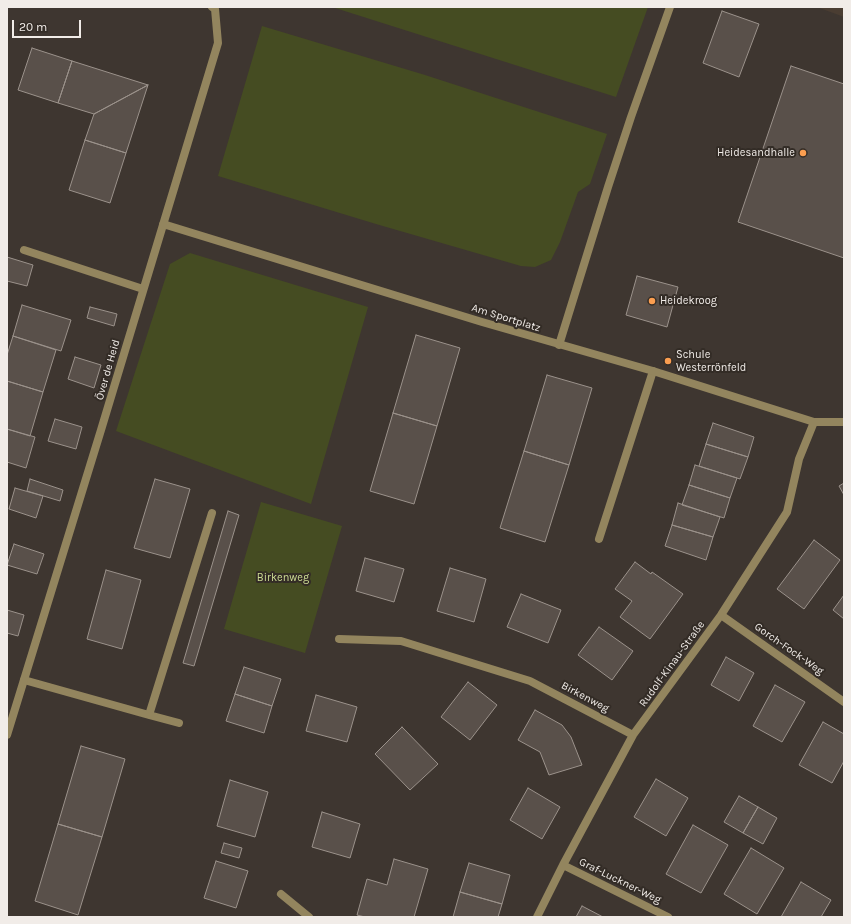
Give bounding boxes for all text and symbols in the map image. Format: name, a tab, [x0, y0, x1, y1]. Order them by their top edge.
scale bar	[14, 12, 83, 38]
text: 20 m	[19, 20, 47, 34]
place label: Heidesandhalle	[717, 146, 795, 160]
marker: Heidesandhalle	[798, 148, 808, 158]
place label: Heidekroog	[660, 294, 717, 308]
marker: Heidekroog	[647, 296, 657, 306]
street label: Am Sportplatz	[470, 301, 542, 335]
street label: Över de Heid	[93, 338, 123, 402]
place label: Schule Westerrönfeld	[676, 348, 746, 374]
marker: Schule Westerrönfeld	[663, 356, 673, 366]
park label: Birkenweg	[257, 571, 309, 585]
street label: Rudolf-Kinau-Straße	[636, 618, 708, 710]
street label: Gorch-Fock-Weg	[752, 620, 826, 678]
street label: Birkenweg	[559, 679, 611, 715]
street label: Graf-Luckner-Weg	[577, 855, 663, 907]

